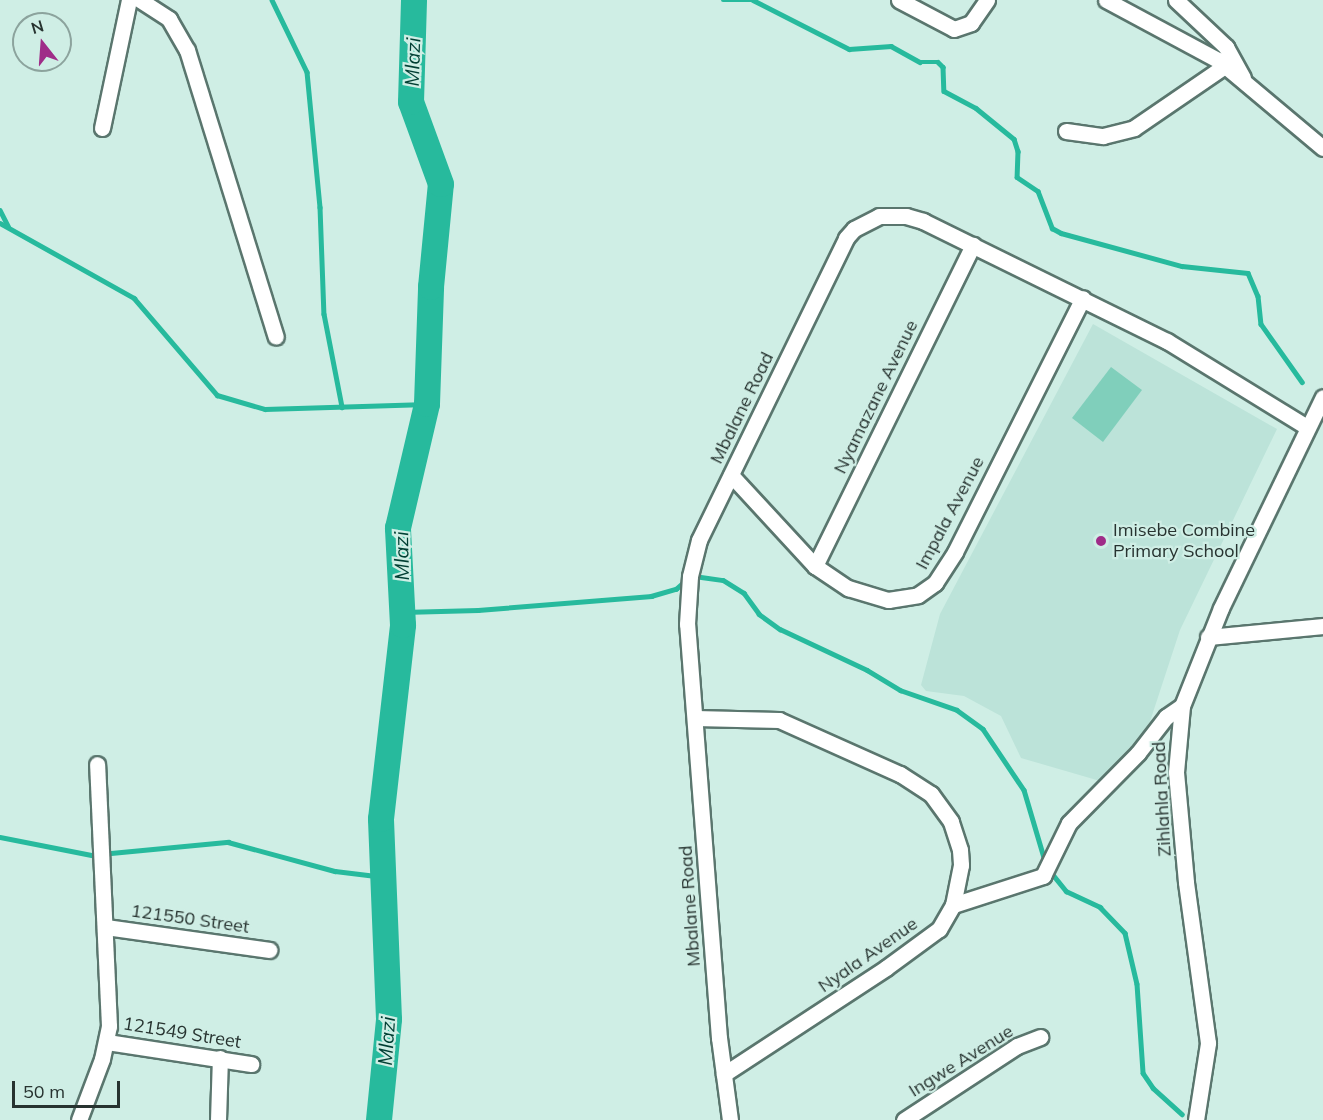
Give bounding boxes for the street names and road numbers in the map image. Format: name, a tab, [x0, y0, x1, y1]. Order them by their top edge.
street label: Nyamazane Avenue	[829, 317, 923, 477]
street label: Mbalane Road	[706, 349, 778, 467]
street label: Impala Avenue	[911, 453, 989, 573]
street label: Zihlahla Road	[1148, 741, 1176, 857]
street label: Mbalane Road	[675, 845, 705, 967]
street label: 121550 Street	[129, 900, 251, 938]
street label: Nyala Avenue	[814, 913, 922, 997]
street label: 121549 Street	[121, 1013, 243, 1053]
street label: Ingwe Avenue	[905, 1020, 1017, 1102]

